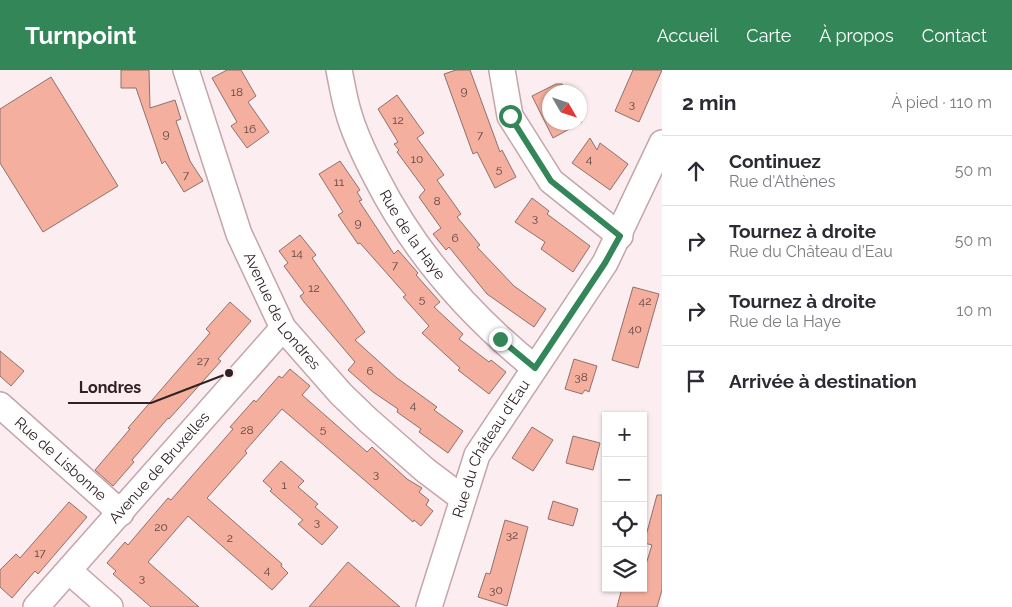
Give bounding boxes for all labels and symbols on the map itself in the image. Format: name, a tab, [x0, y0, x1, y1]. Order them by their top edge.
house number: 9	[460, 84, 468, 98]
house number: 18	[231, 85, 243, 99]
north arrow	[542, 85, 587, 130]
house number: 3	[629, 97, 635, 111]
route start	[499, 105, 522, 128]
house number: 12	[392, 113, 404, 127]
house number: 16	[244, 122, 256, 136]
house number: 9	[162, 127, 170, 141]
house number: 7	[477, 128, 484, 142]
house number: 10	[411, 152, 423, 166]
house number: 4	[586, 152, 593, 166]
house number: 5	[496, 162, 503, 176]
house number: 7	[183, 168, 190, 182]
house number: 11	[334, 175, 344, 189]
street label: Rue de la Haye	[375, 187, 449, 284]
house number: 8	[433, 194, 441, 208]
house number: 3	[532, 211, 538, 225]
house number: 9	[354, 216, 362, 230]
house number: 6	[451, 231, 459, 245]
house number: 14	[291, 246, 303, 260]
street label: Avenue de Londres	[240, 249, 324, 373]
house number: 7	[392, 258, 399, 272]
house number: 12	[308, 281, 320, 295]
house number: 5	[419, 292, 426, 306]
house number: 42	[639, 294, 651, 308]
house number: 40	[628, 322, 642, 336]
route end	[489, 328, 512, 351]
house number: 27	[197, 354, 210, 368]
house number: 6	[366, 364, 374, 378]
house number: 38	[574, 370, 588, 384]
callout: Londres	[68, 372, 151, 403]
street label: Rue du Château d'Eau	[449, 376, 534, 520]
text: Londres	[79, 378, 141, 397]
house number: 4	[410, 398, 417, 412]
street label: Avenue de Bruxelles	[105, 408, 213, 527]
street label: Rue de Lisbonne	[11, 413, 110, 505]
house number: 5	[320, 422, 327, 436]
house number: 28	[240, 423, 254, 437]
house number: 3	[373, 467, 379, 481]
house number: 1	[281, 478, 287, 492]
house number: 3	[314, 515, 320, 529]
house number: 20	[154, 520, 168, 534]
house number: 32	[506, 528, 518, 542]
house number: 2	[227, 531, 233, 545]
house number: 17	[34, 546, 46, 560]
house number: 4	[264, 563, 271, 577]
house number: 3	[139, 571, 145, 585]
house number: 30	[489, 583, 503, 597]

